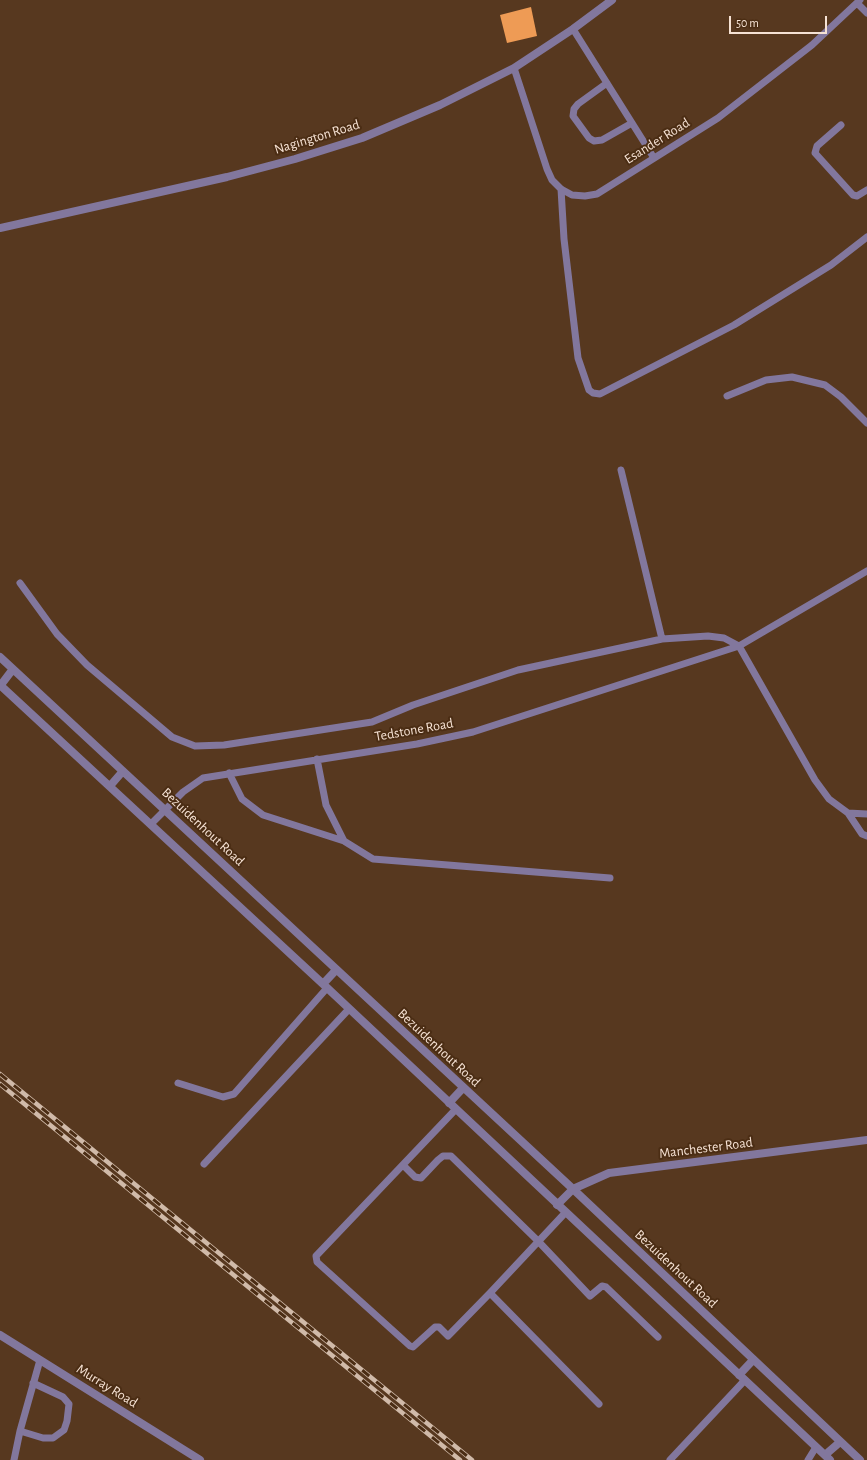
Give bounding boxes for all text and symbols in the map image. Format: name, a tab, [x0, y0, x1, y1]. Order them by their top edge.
scale bar	[731, 8, 829, 34]
text: 50 m	[736, 17, 759, 29]
street label: Esander Road	[621, 114, 693, 168]
street label: Nagington Road	[272, 116, 362, 158]
street label: Tedstone Road	[373, 715, 455, 745]
street label: Bezuidenhout Road	[158, 784, 248, 870]
street label: Bezuidenhout Road	[394, 1005, 484, 1091]
street label: Manchester Road	[658, 1134, 754, 1162]
street label: Bezuidenhout Road	[631, 1226, 721, 1312]
street label: Murray Road	[73, 1361, 141, 1411]

